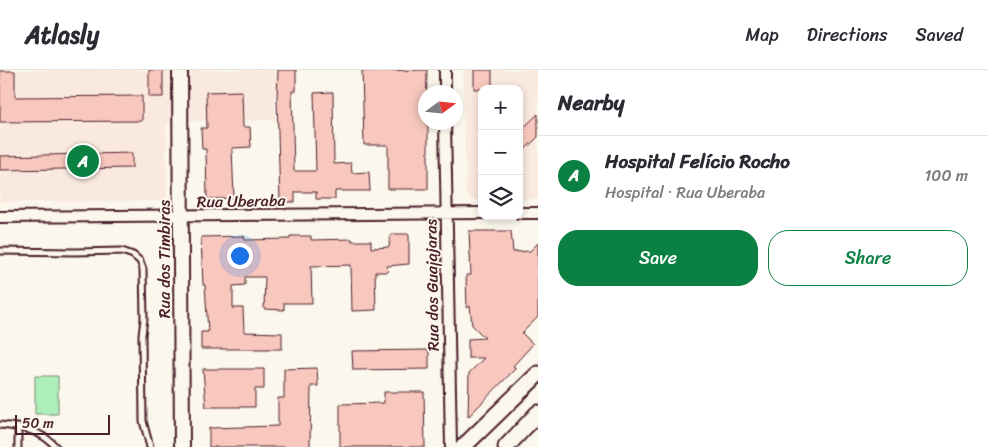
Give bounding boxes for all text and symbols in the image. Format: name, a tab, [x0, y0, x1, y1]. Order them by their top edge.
text: Atlasly	[25, 14, 99, 56]
text: Map	[746, 19, 779, 51]
text: Directions	[807, 19, 888, 51]
text: Saved	[916, 19, 963, 51]
text: Nearby	[558, 84, 624, 122]
north arrow	[418, 85, 463, 130]
map controls	[478, 85, 523, 220]
button: +	[478, 85, 523, 130]
button: −	[478, 130, 523, 175]
pin: A	[67, 142, 99, 180]
text: Hospital Felício Rocho	[605, 145, 790, 178]
text: A	[569, 161, 579, 190]
text: 100 m	[924, 161, 968, 190]
button: layers	[478, 175, 523, 220]
text: Hospital · Rua Uberaba	[605, 178, 765, 207]
street label: Rua Uberaba	[196, 186, 287, 216]
street label: Rua dos Timbiras	[150, 199, 179, 318]
street label: Rua dos Guajajaras	[416, 218, 448, 351]
button: Save	[558, 230, 758, 286]
button: Share	[768, 230, 968, 286]
your location	[227, 243, 253, 269]
text: 50 m	[22, 411, 54, 436]
scale bar	[15, 412, 110, 435]

